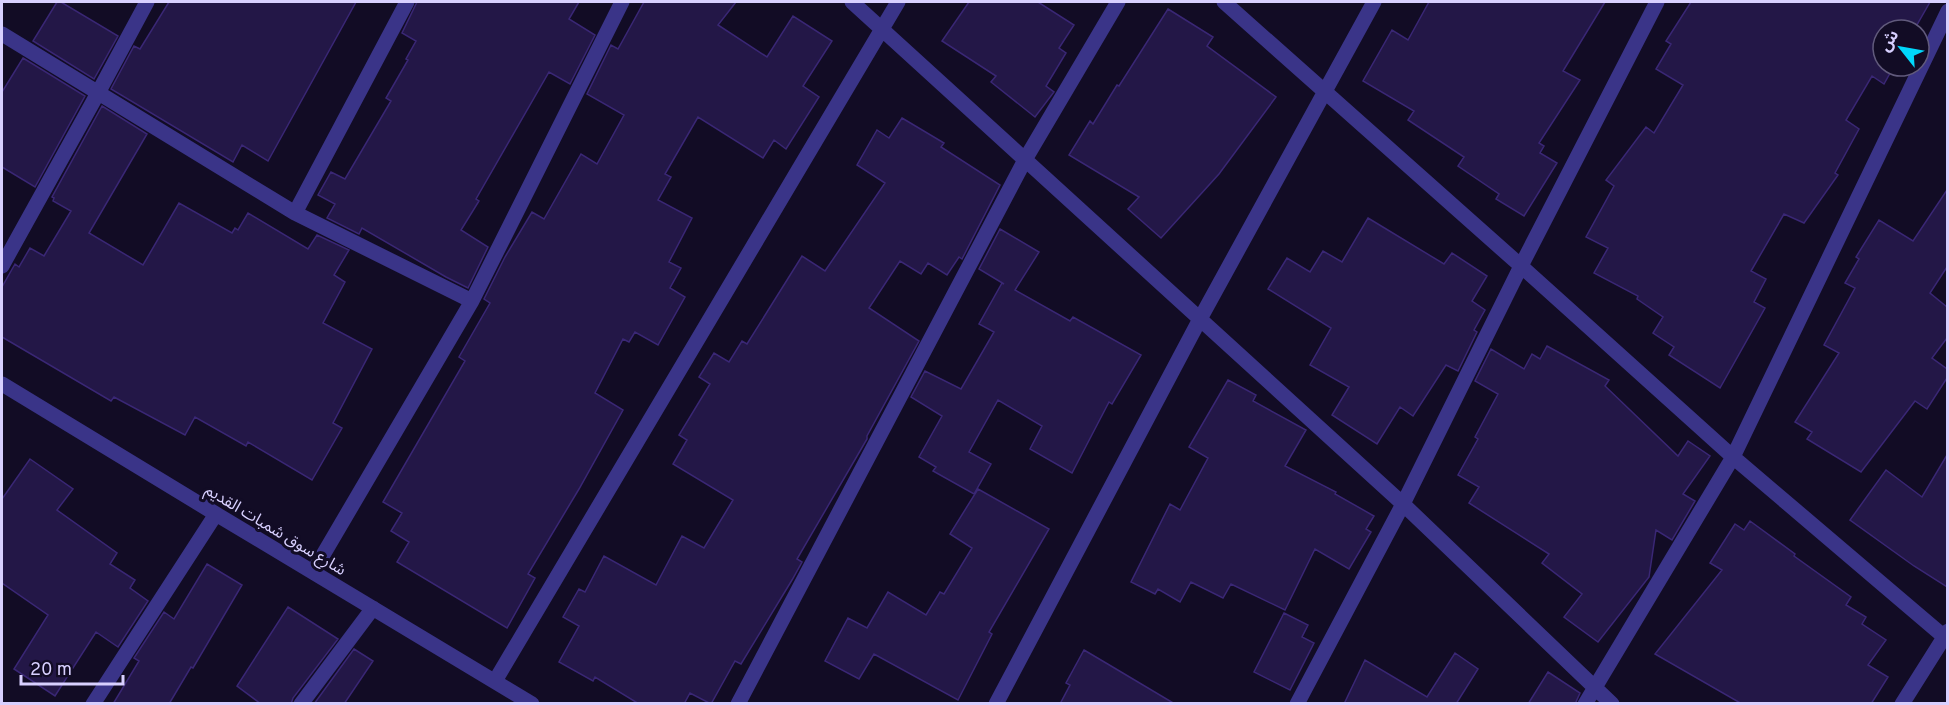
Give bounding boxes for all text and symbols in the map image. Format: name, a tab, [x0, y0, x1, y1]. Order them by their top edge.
north arrow	[1871, 18, 1931, 78]
text: ش	[1876, 27, 1904, 56]
street label: شارع سوق شمبات القديم	[200, 481, 349, 582]
scale bar	[21, 648, 123, 686]
text: 20 m	[30, 659, 72, 682]

